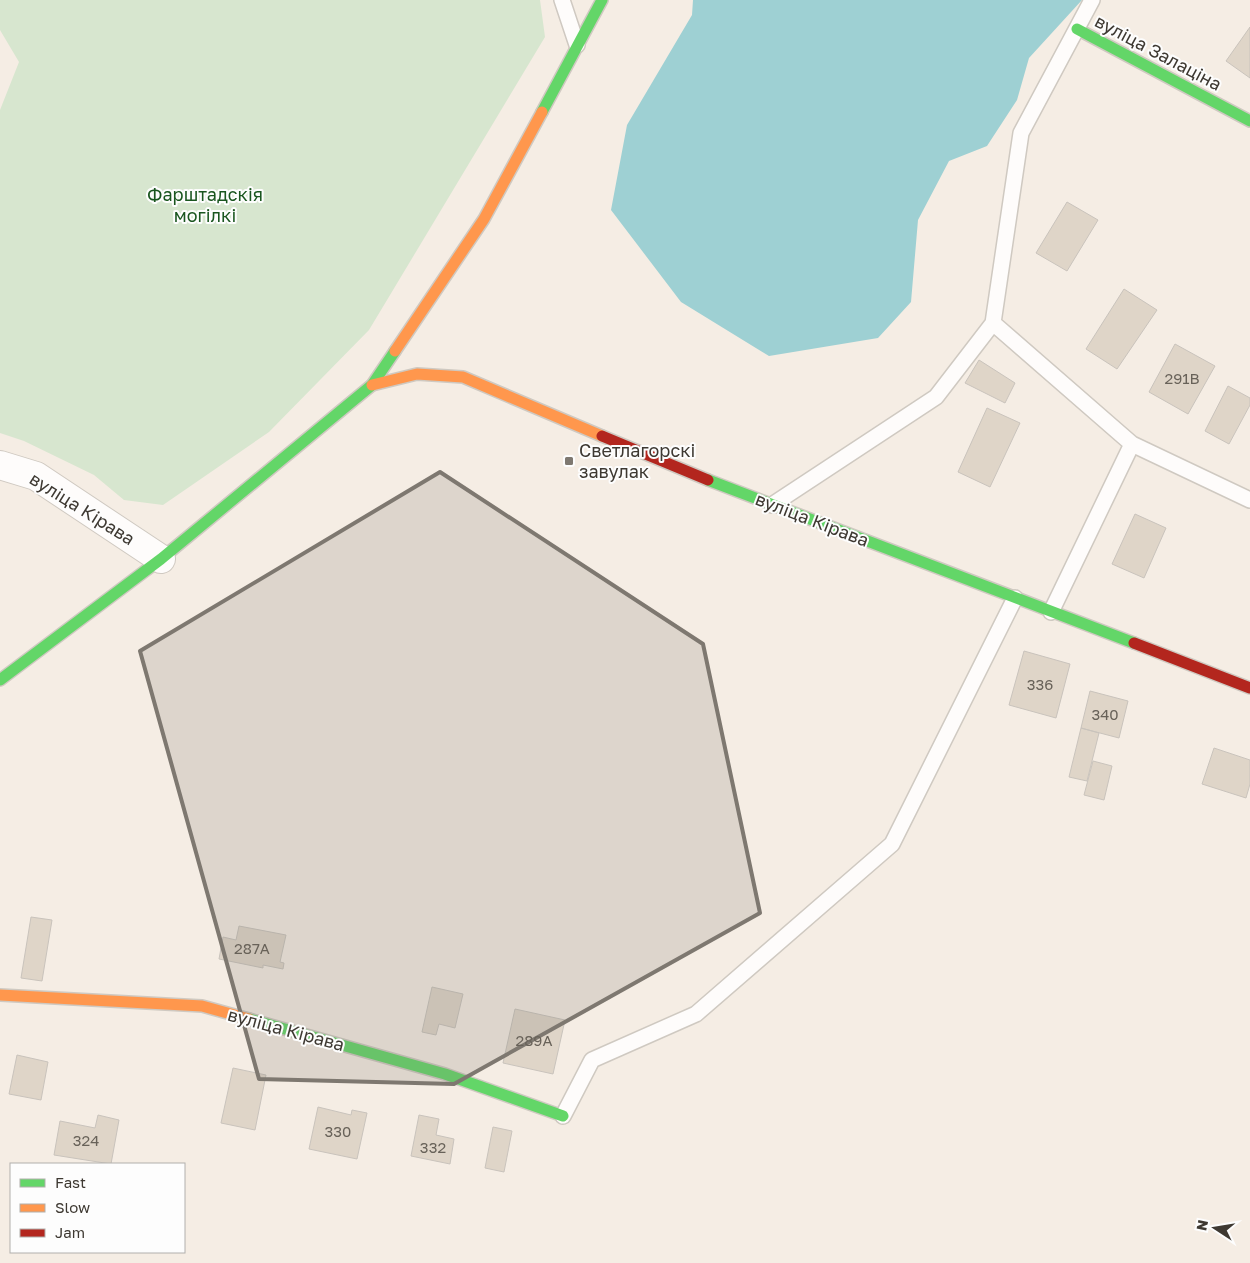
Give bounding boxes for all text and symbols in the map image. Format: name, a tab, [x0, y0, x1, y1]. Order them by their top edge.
street label: вуліца Залаціна	[1091, 9, 1226, 95]
park label: Фарштадскія могілкі	[147, 183, 263, 226]
house number: 291В	[1164, 369, 1200, 387]
place label: Светлагорскі завулак	[579, 439, 695, 482]
marker: Светлагорскі завулак	[563, 455, 575, 467]
street label: вуліца Кірава	[26, 467, 139, 549]
street label: вуліца Кірава	[752, 487, 872, 551]
house number: 336	[1027, 675, 1053, 693]
house number: 340	[1091, 705, 1119, 723]
house number: 287А	[234, 939, 270, 957]
street label: вуліца Кірава	[226, 1003, 347, 1055]
house number: 289А	[516, 1031, 552, 1049]
house number: 330	[325, 1122, 351, 1140]
house number: 324	[73, 1131, 99, 1149]
house number: 332	[420, 1138, 446, 1156]
legend	[10, 1163, 185, 1253]
text: Fast	[55, 1173, 86, 1191]
text: Slow	[55, 1198, 90, 1216]
north arrow	[1190, 1203, 1240, 1253]
text: N	[1192, 1218, 1211, 1232]
text: Jam	[55, 1223, 85, 1241]

